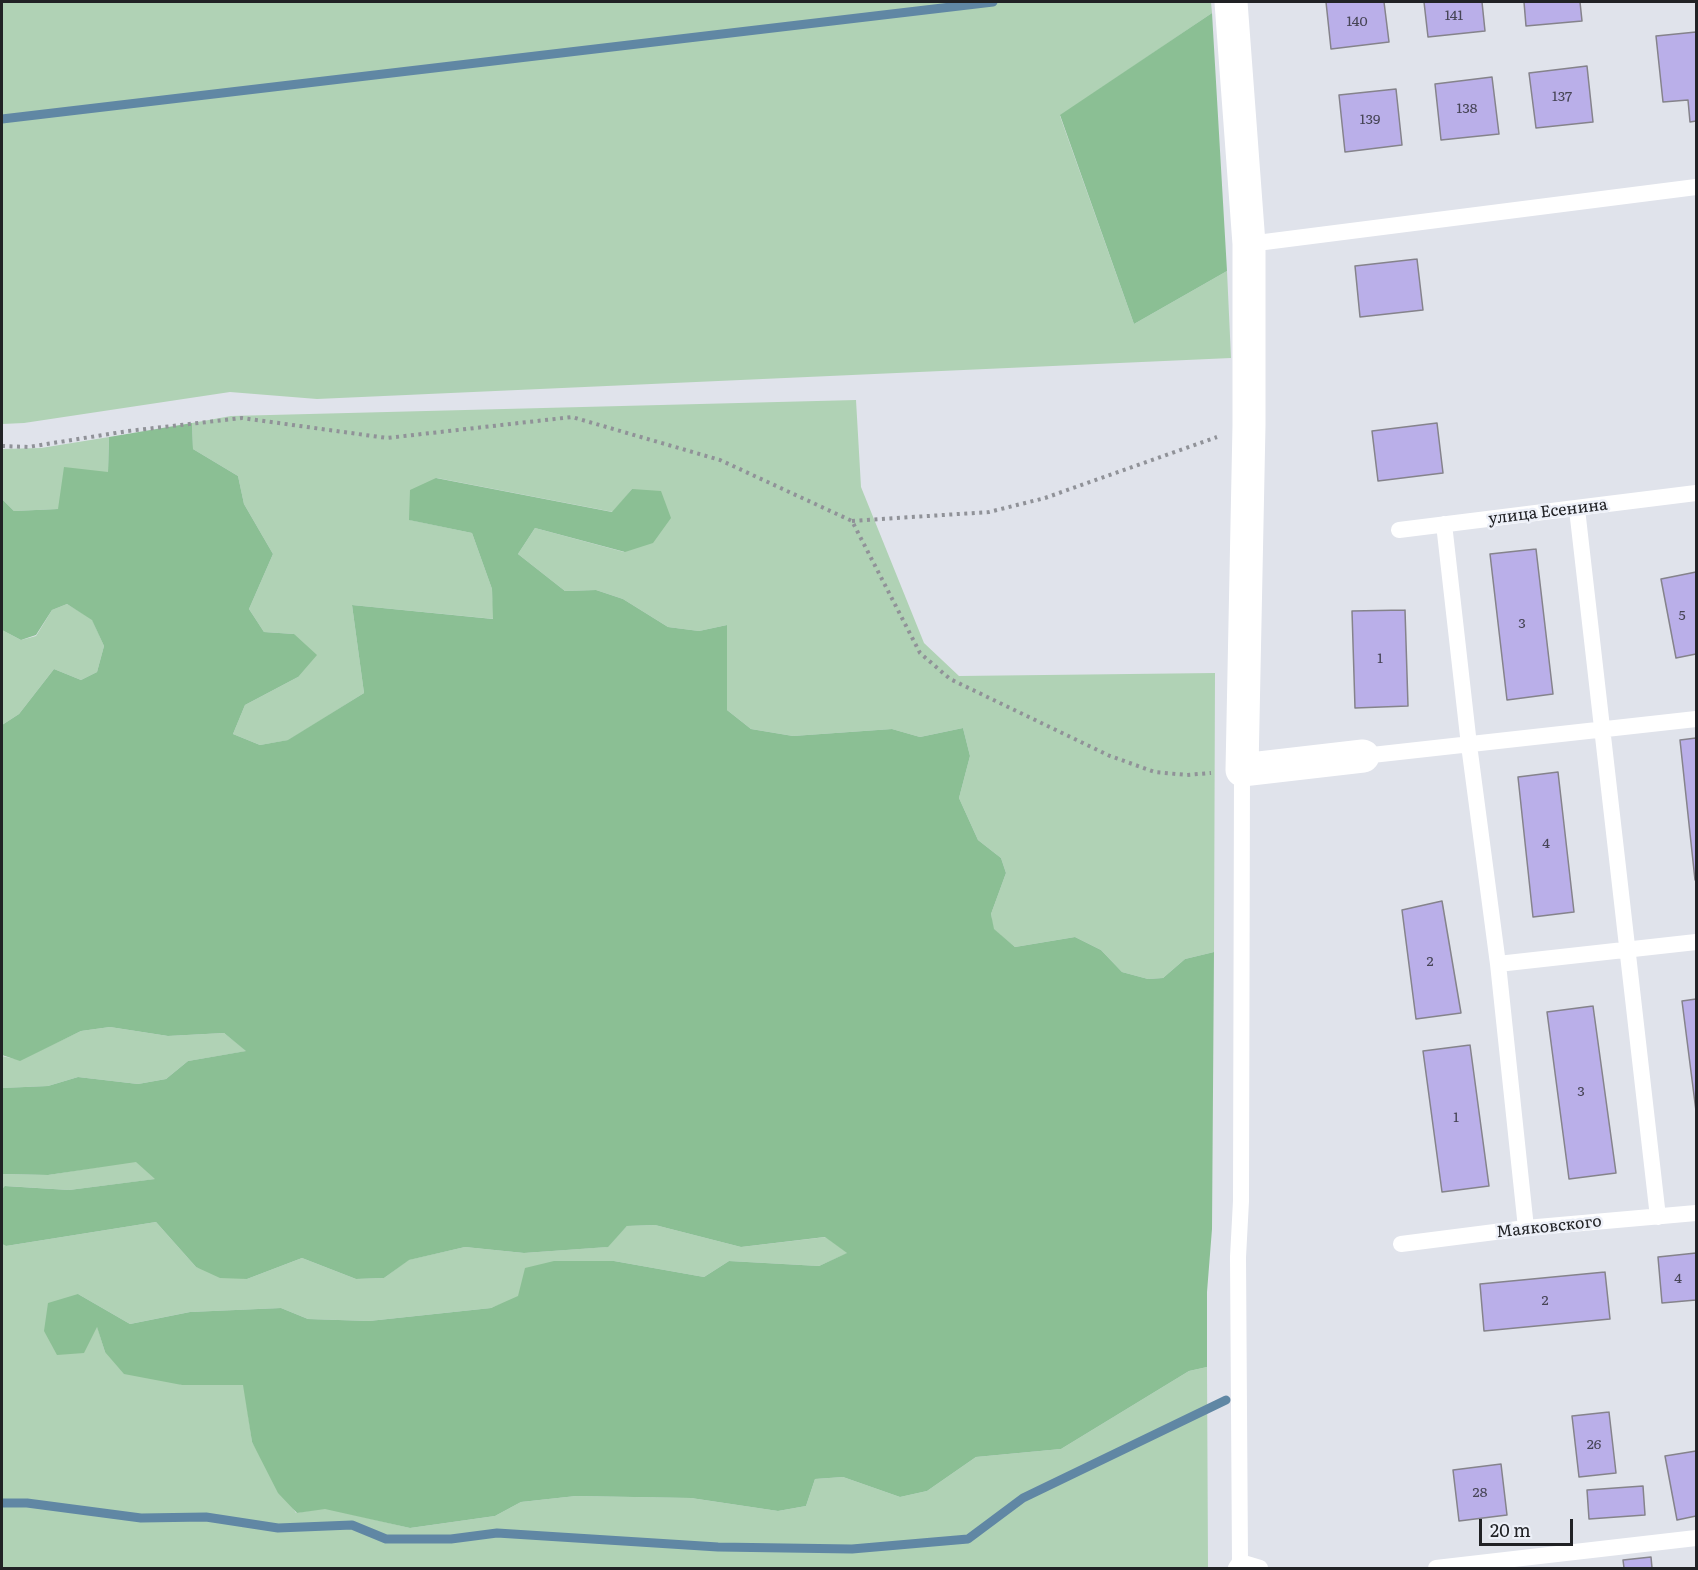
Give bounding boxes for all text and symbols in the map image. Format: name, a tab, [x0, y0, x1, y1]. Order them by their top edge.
house number: 141	[1445, 8, 1463, 24]
house number: 140	[1347, 14, 1367, 30]
house number: 137	[1552, 89, 1572, 105]
house number: 138	[1457, 101, 1477, 117]
house number: 139	[1360, 112, 1380, 128]
street label: улица Есенина	[1487, 495, 1609, 529]
house number: 5	[1678, 608, 1686, 624]
house number: 3	[1518, 616, 1526, 632]
house number: 1	[1377, 651, 1383, 667]
house number: 4	[1542, 836, 1550, 852]
house number: 2	[1426, 954, 1434, 970]
house number: 3	[1577, 1084, 1585, 1100]
house number: 1	[1453, 1110, 1459, 1126]
street label: Маяковского	[1495, 1212, 1603, 1242]
house number: 4	[1674, 1271, 1682, 1287]
house number: 2	[1541, 1293, 1549, 1309]
house number: 26	[1587, 1437, 1601, 1453]
house number: 28	[1473, 1485, 1487, 1501]
scale bar	[1482, 1507, 1576, 1545]
text: 20 m	[1490, 1516, 1531, 1543]

